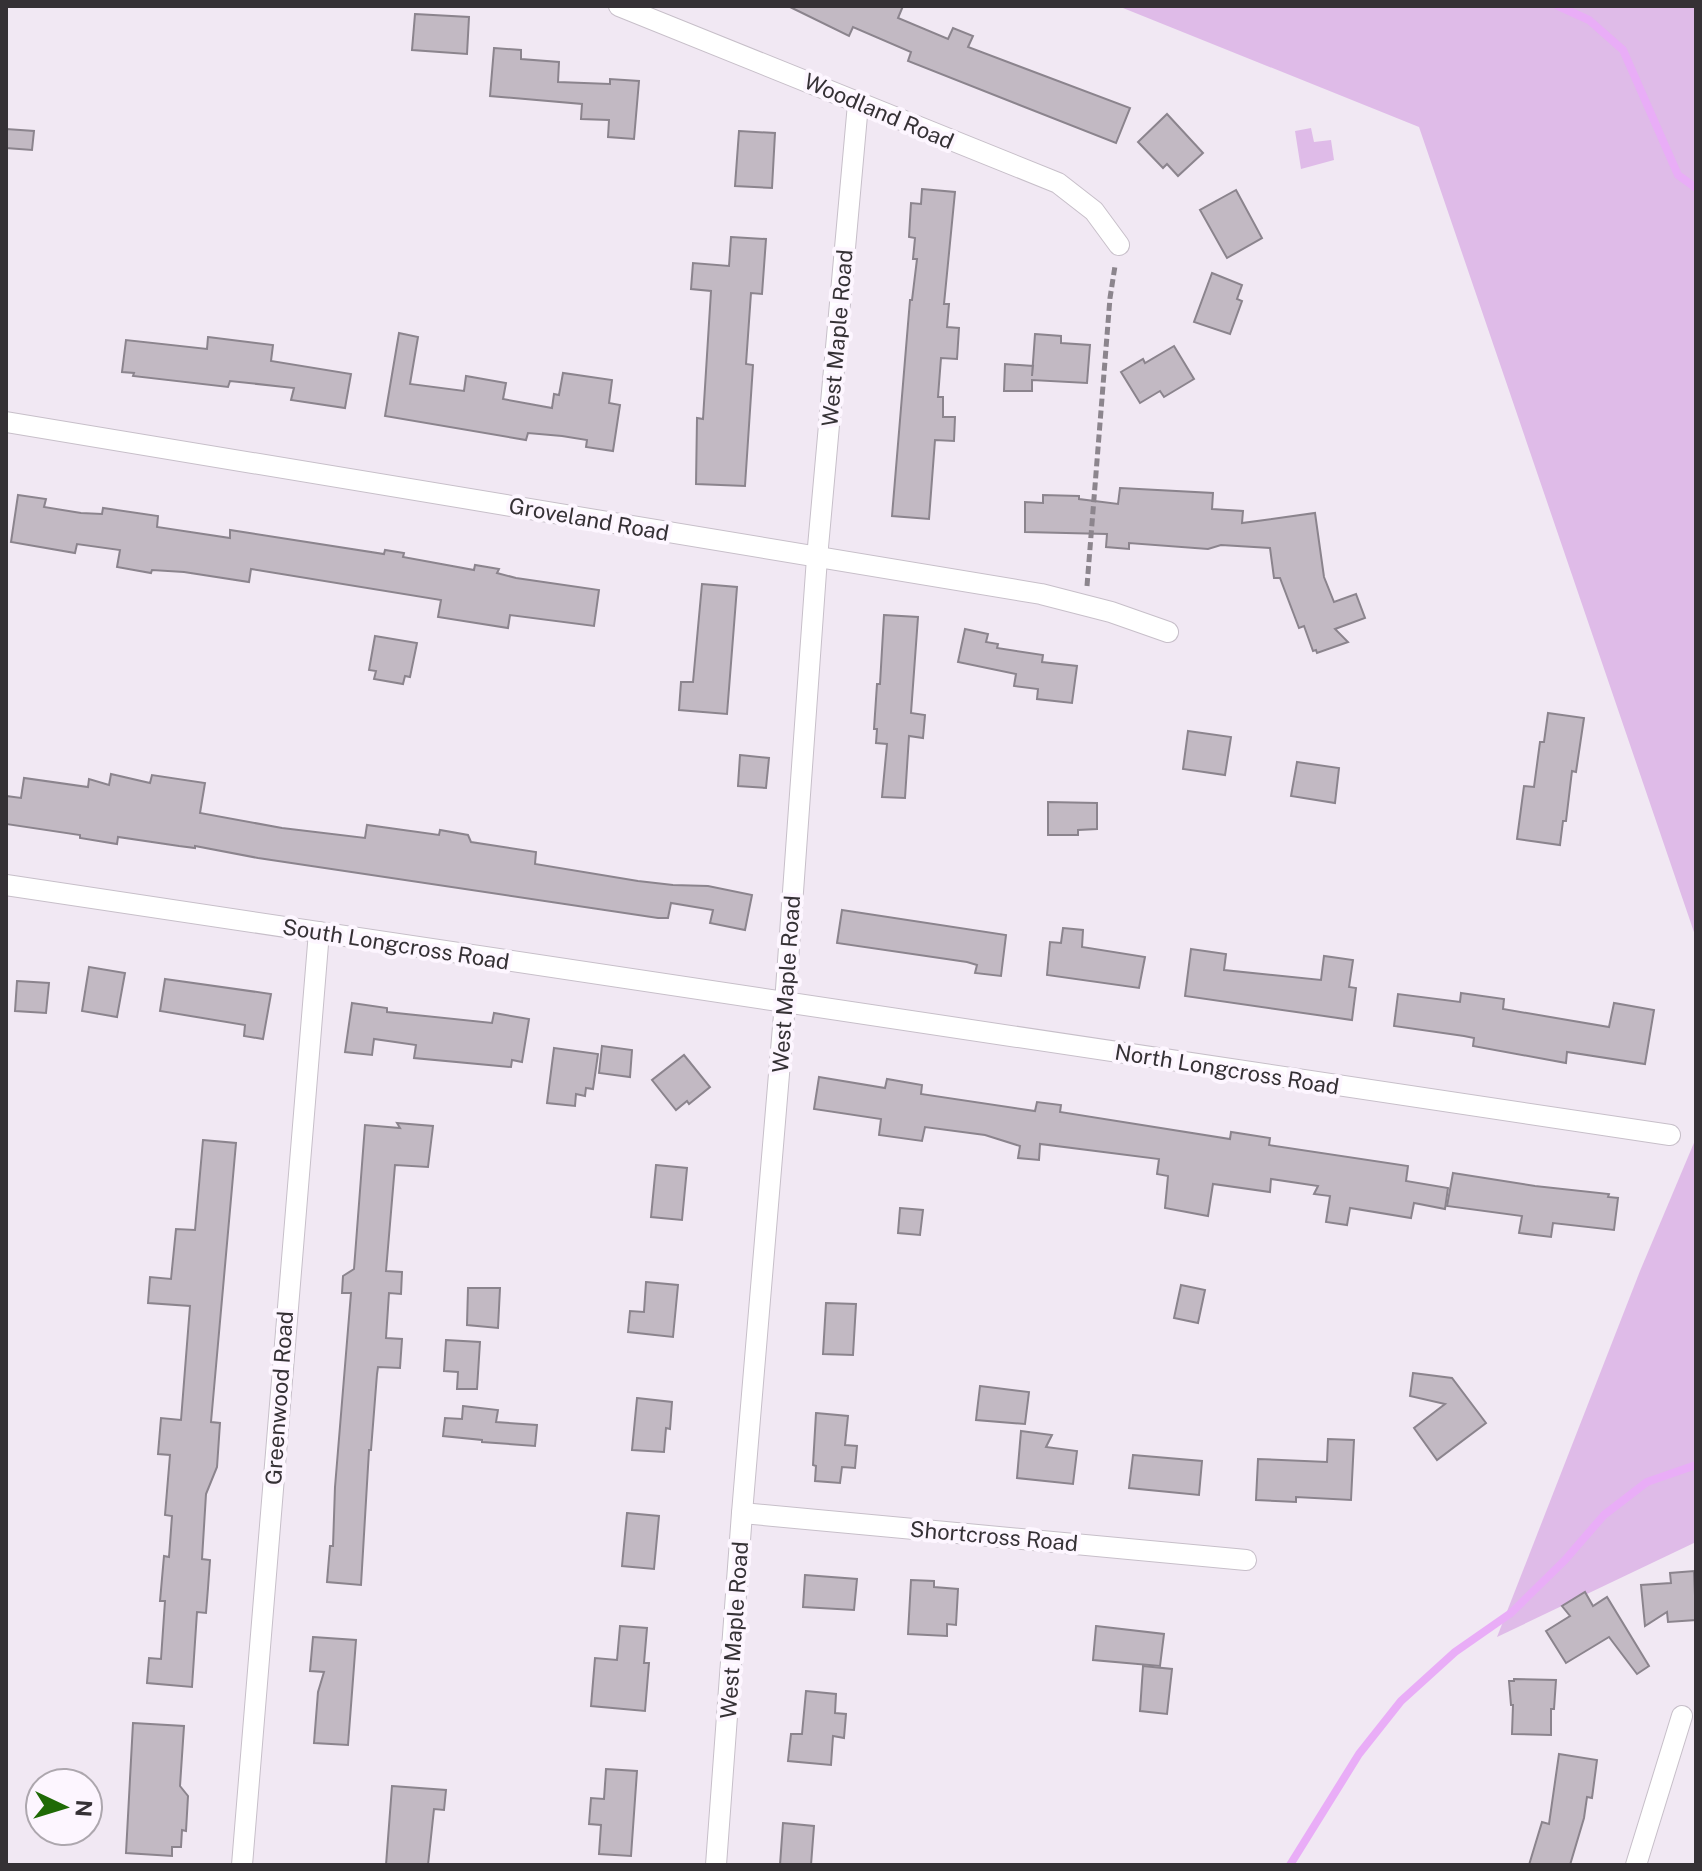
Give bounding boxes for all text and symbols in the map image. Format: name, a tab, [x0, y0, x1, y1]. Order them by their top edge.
street label: Woodland Road	[800, 68, 958, 154]
street label: West Maple Road	[816, 248, 858, 428]
street label: Groveland Road	[507, 492, 671, 546]
street label: West Maple Road	[767, 894, 805, 1074]
street label: South Longcross Road	[281, 913, 511, 975]
street label: North Longcross Road	[1113, 1038, 1341, 1100]
street label: Greenwood Road	[260, 1310, 298, 1486]
street label: Shortcross Road	[909, 1516, 1079, 1556]
street label: West Maple Road	[715, 1540, 753, 1720]
north arrow	[24, 1767, 104, 1847]
text: N	[70, 1799, 98, 1818]

